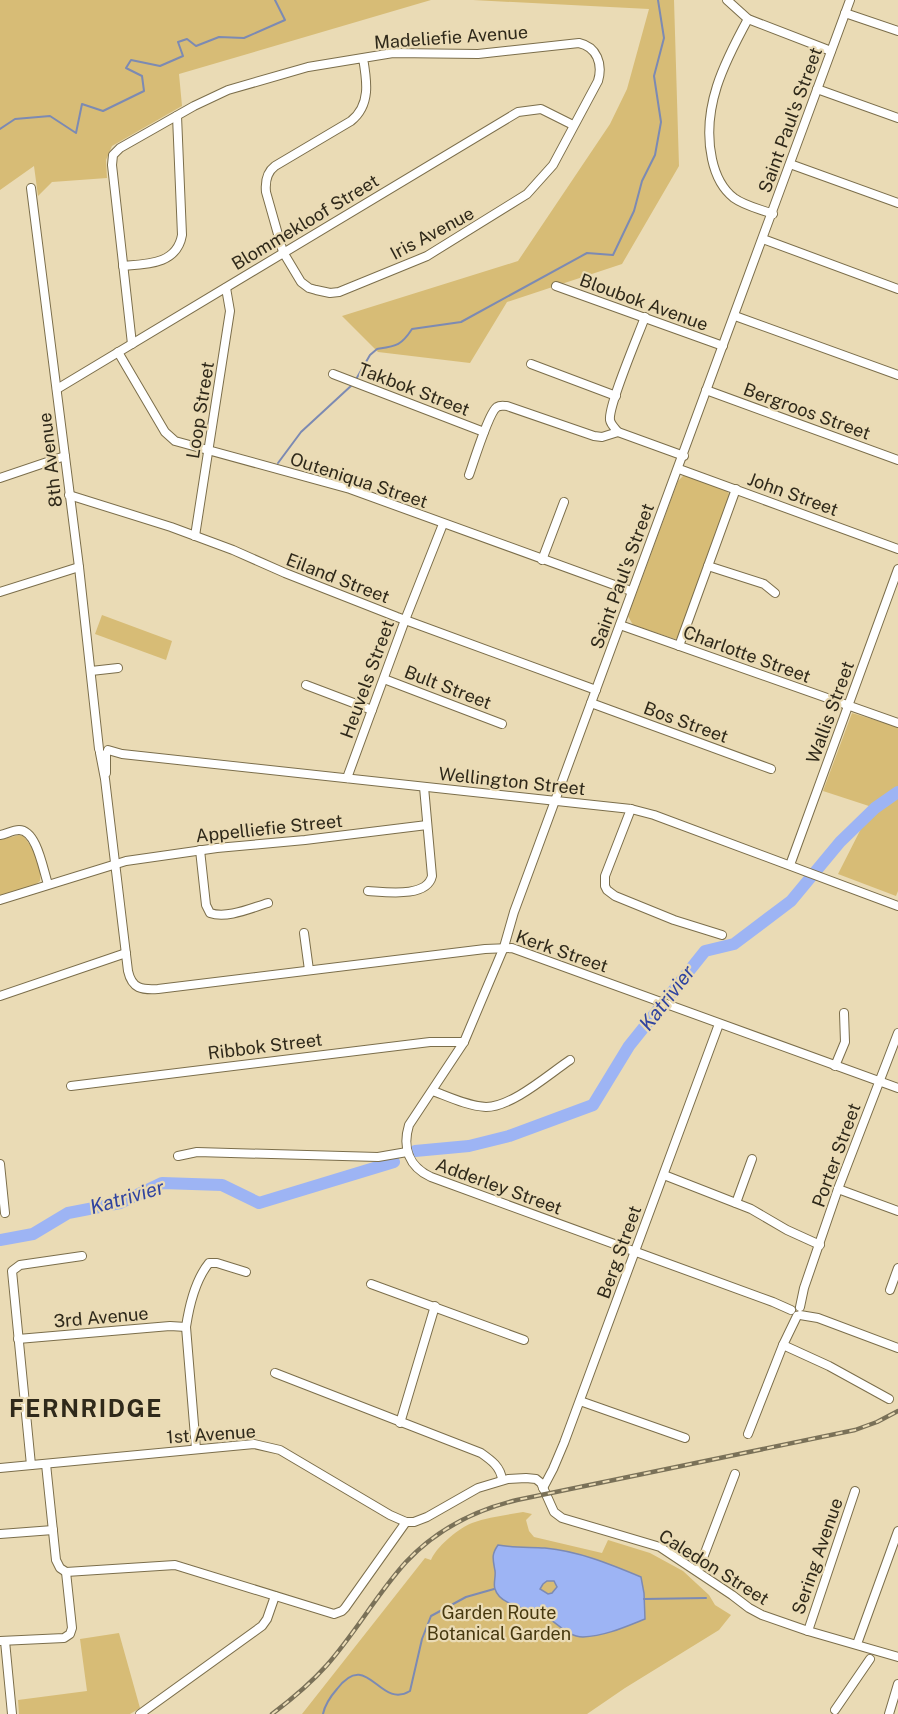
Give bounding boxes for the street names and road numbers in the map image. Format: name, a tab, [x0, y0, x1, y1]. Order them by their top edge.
street label: Madeliefie Avenue	[373, 21, 529, 53]
street label: Saint Paul's Street	[754, 44, 826, 196]
street label: Blommekloof Street	[228, 170, 382, 274]
street label: Iris Avenue	[387, 202, 477, 264]
street label: Bloubok Avenue	[577, 269, 711, 335]
street label: Takbok Street	[355, 358, 473, 420]
street label: Loop Street	[182, 360, 218, 460]
street label: Bergroos Street	[741, 378, 873, 444]
street label: 8th Avenue	[34, 411, 66, 509]
street label: Outeniqua Street	[287, 448, 431, 512]
street label: John Street	[745, 468, 841, 520]
street label: Saint Paul's Street	[586, 500, 658, 652]
street label: Eiland Street	[283, 549, 393, 607]
street label: Heuvels Street	[336, 617, 398, 741]
street label: Charlotte Street	[680, 621, 814, 687]
street label: Wallis Street	[802, 658, 858, 766]
street label: Bult Street	[402, 661, 494, 713]
street label: Bos Street	[641, 697, 731, 747]
street label: Wellington Street	[438, 763, 586, 799]
street label: Appelliefie Street	[194, 810, 344, 846]
street label: Kerk Street	[513, 925, 611, 977]
street label: Ribbok Street	[206, 1029, 324, 1063]
street label: Porter Street	[807, 1100, 865, 1210]
street label: Adderley Street	[433, 1153, 565, 1219]
street label: Berg Street	[593, 1203, 645, 1301]
street label: 3rd Avenue	[53, 1302, 149, 1332]
street label: 1st Avenue	[166, 1420, 256, 1448]
street label: Sering Avenue	[787, 1495, 847, 1617]
street label: Caledon Street	[655, 1525, 773, 1609]

